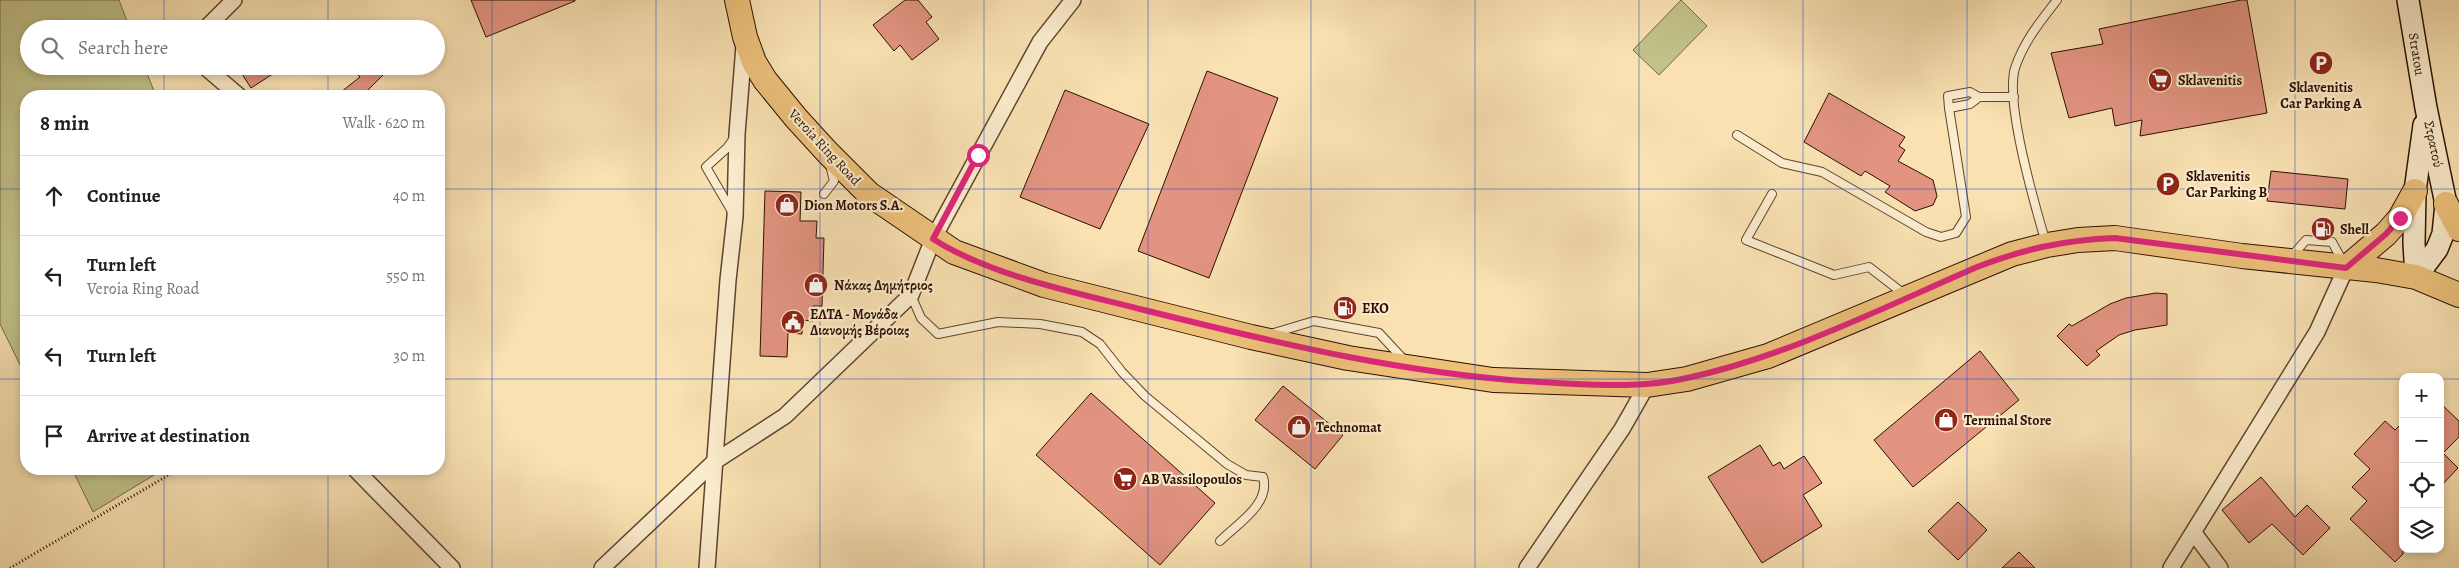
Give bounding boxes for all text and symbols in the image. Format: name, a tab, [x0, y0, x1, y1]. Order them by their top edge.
search box	[20, 20, 445, 75]
street label: Stratou	[2404, 31, 2429, 77]
icon: search	[38, 34, 66, 62]
text: Search here	[78, 35, 168, 61]
parking icon: Sklavenitis Car Parking A	[2308, 50, 2334, 76]
supermarket icon: Sklavenitis	[2147, 67, 2173, 93]
place label: Sklavenitis	[2178, 71, 2242, 90]
place label: Sklavenitis Car Parking A	[2280, 78, 2362, 113]
street label: Verοia Ring Road	[784, 104, 865, 190]
text: 8 min	[40, 109, 89, 137]
text: Walk · 620 m	[343, 112, 425, 134]
street label: Στρατού	[2419, 119, 2448, 169]
route start	[967, 144, 990, 167]
place label: Sklavenitis Car Parking B	[2186, 167, 2268, 202]
parking icon: Sklavenitis Car Parking B	[2155, 171, 2181, 197]
icon: ahead	[40, 182, 68, 210]
text: Continue	[87, 183, 161, 209]
text: 40 m	[393, 185, 425, 207]
shop icon: Dion Motors S.A.	[774, 192, 800, 218]
place label: Dion Motors S.A.	[804, 196, 903, 215]
route end	[2389, 207, 2412, 230]
fuel station icon: Shell	[2310, 216, 2336, 242]
place label: Shell	[2340, 220, 2369, 239]
text: Turn left	[87, 252, 156, 278]
icon: left	[40, 262, 68, 290]
text: 550 m	[386, 265, 425, 287]
shop icon: Νάκας Δημήτριος	[803, 272, 829, 298]
place label: Νάκας Δημήτριος	[834, 276, 933, 295]
text: Verοia Ring Road	[87, 278, 199, 300]
fuel station icon: EKO	[1332, 295, 1358, 321]
place label: EKO	[1362, 299, 1389, 318]
place label: ΕΛΤΑ - Μονάδα Διανομής Βέροιας	[810, 305, 909, 340]
public building icon: ΕΛΤΑ - Μονάδα Διανομής Βέροιας	[780, 309, 806, 335]
icon: left	[40, 342, 68, 370]
text: Turn left	[87, 343, 156, 369]
text: 30 m	[393, 345, 425, 367]
map controls	[2399, 373, 2444, 553]
button: +	[2399, 373, 2444, 418]
shop icon: Terminal Store	[1933, 407, 1959, 433]
place label: Terminal Store	[1964, 411, 2052, 430]
shop icon: Technomat	[1286, 414, 1312, 440]
place label: Technomat	[1316, 418, 1382, 437]
button: −	[2399, 418, 2444, 463]
icon: arrive	[40, 422, 68, 450]
text: Arrive at destination	[87, 423, 250, 449]
button: locate	[2399, 463, 2444, 508]
supermarket icon: AB Vassilopoulos	[1112, 466, 1138, 492]
place label: AB Vassilopoulos	[1141, 470, 1242, 489]
button: layers	[2399, 508, 2444, 553]

